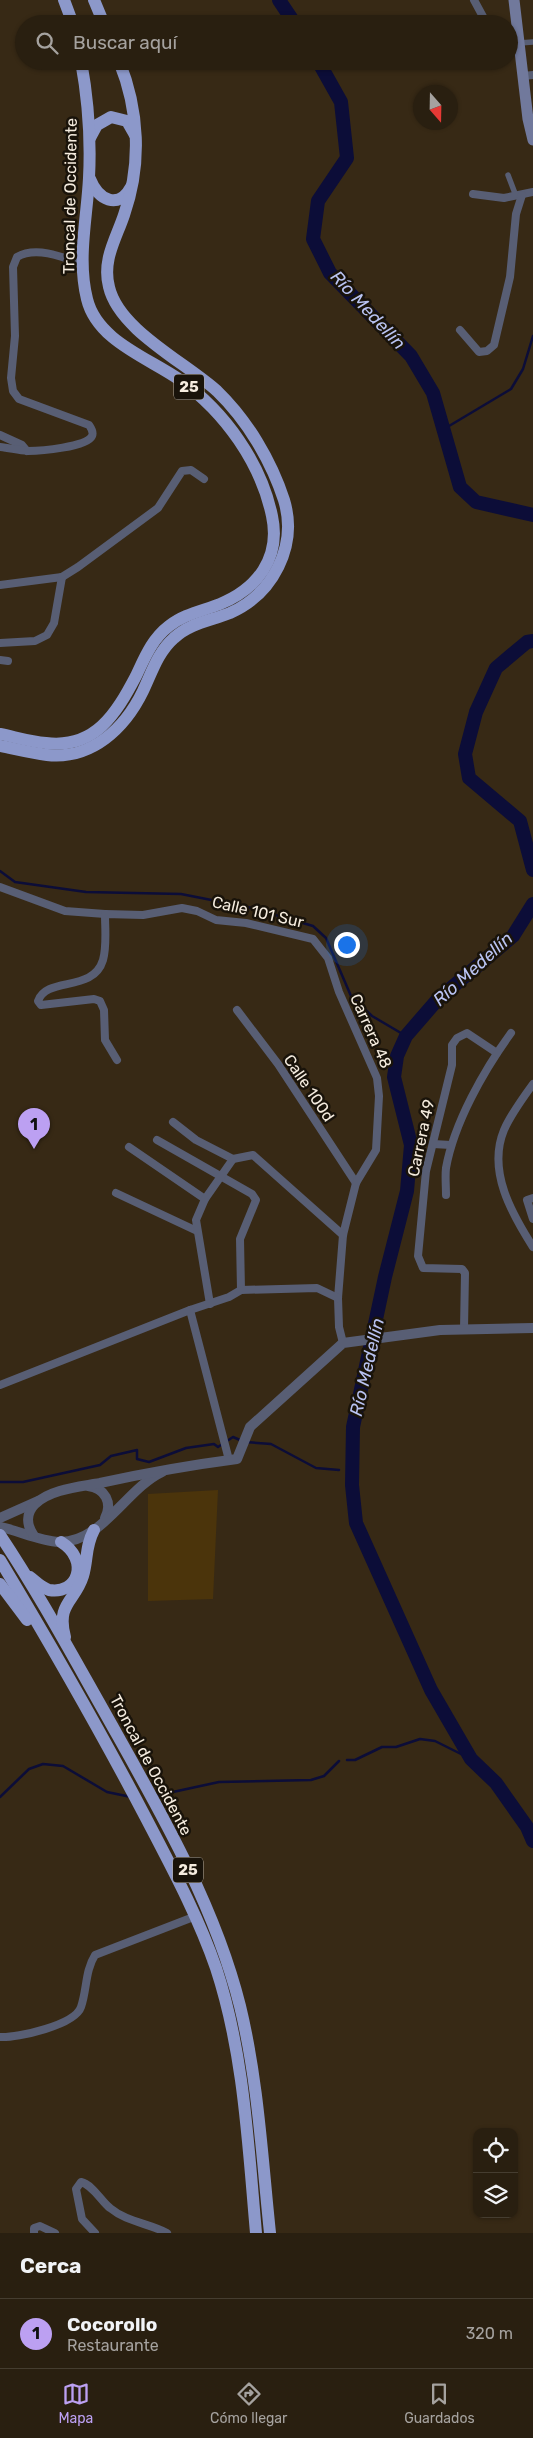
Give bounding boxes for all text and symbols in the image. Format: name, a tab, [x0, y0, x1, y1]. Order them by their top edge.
search box	[15, 15, 518, 70]
icon: search	[33, 29, 61, 57]
text: Buscar aquí	[73, 31, 177, 54]
north arrow	[413, 85, 458, 130]
street label: Troncal de Occidente	[59, 118, 81, 274]
water label: Río Medellín	[326, 266, 410, 354]
road number: 25	[174, 374, 204, 400]
street label: Calle 101 Sur	[210, 892, 306, 932]
water label: Río Medellín	[428, 927, 518, 1011]
your location	[334, 932, 360, 958]
street label: Carrera 48	[346, 991, 396, 1071]
street label: Calle 100d	[280, 1051, 338, 1125]
street label: Carrera 49	[404, 1098, 438, 1178]
pin: 1	[18, 1108, 50, 1149]
water label: Río Medellín	[345, 1316, 389, 1418]
street label: Troncal de Occidente	[106, 1692, 196, 1838]
road number: 25	[173, 1858, 203, 1882]
map controls	[473, 2128, 518, 2218]
button: locate	[473, 2128, 518, 2173]
button: layers	[473, 2173, 518, 2218]
text: Cerca	[20, 2253, 81, 2278]
text: Cocorollo	[67, 2313, 157, 2336]
text: 1	[32, 2324, 40, 2343]
text: 320 m	[466, 2324, 513, 2343]
text: Restaurante	[67, 2336, 159, 2355]
tab: Mapa	[58, 2380, 93, 2427]
tab: Cómo llegar	[210, 2380, 287, 2427]
tab: Guardados	[404, 2380, 475, 2427]

